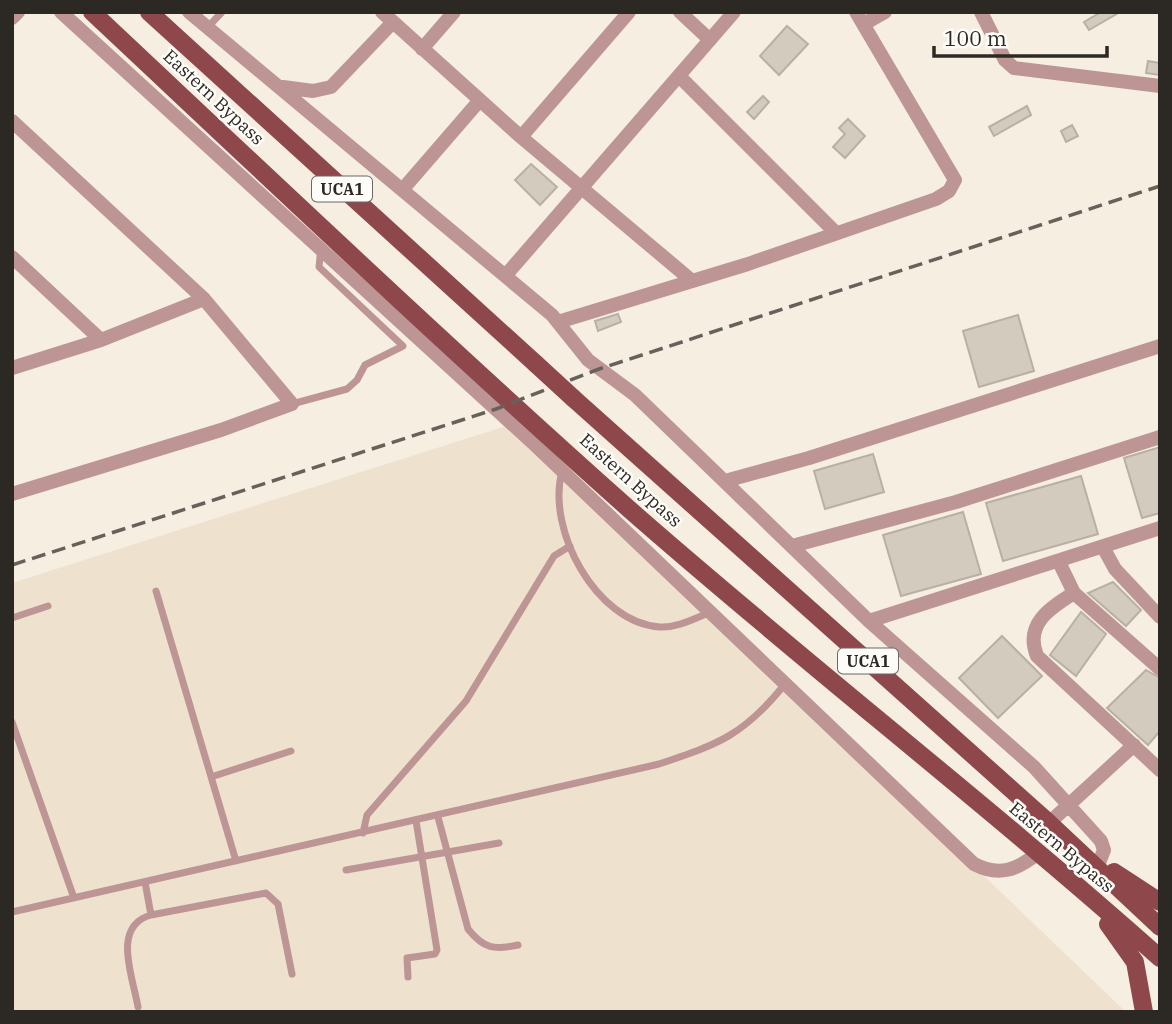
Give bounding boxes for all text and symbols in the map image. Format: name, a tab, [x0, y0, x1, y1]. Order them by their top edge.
scale bar	[934, 14, 1107, 58]
text: 100 m	[944, 24, 1007, 52]
street label: Eastern Bypass	[159, 44, 269, 150]
road number: UCA1	[312, 176, 372, 202]
street label: Eastern Bypass	[575, 428, 687, 532]
road number: UCA1	[838, 648, 898, 674]
street label: Eastern Bypass	[1005, 796, 1119, 898]

